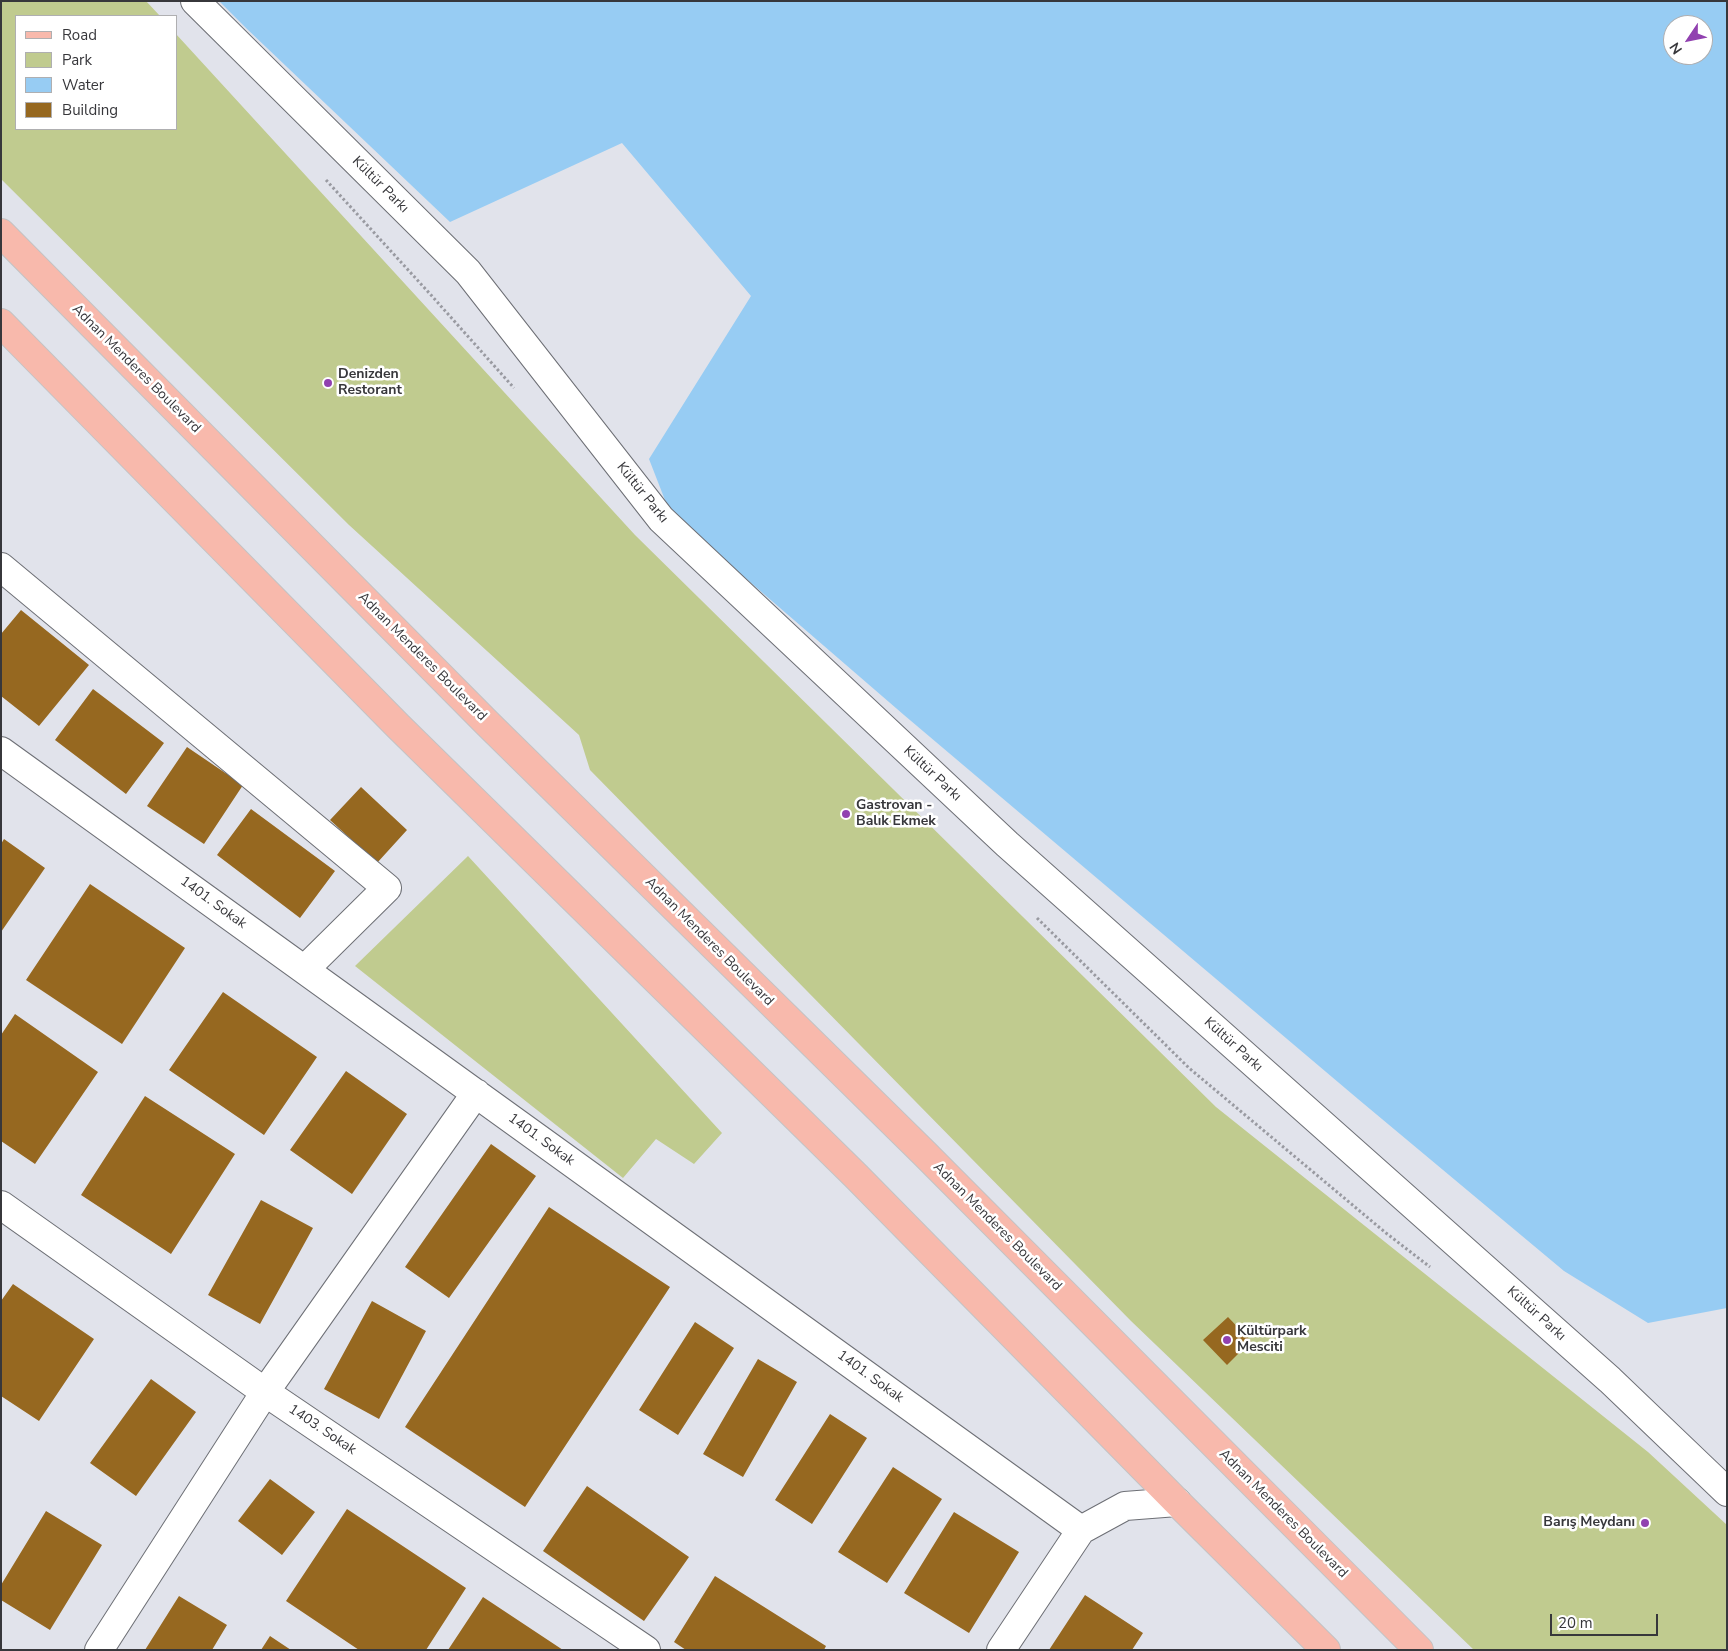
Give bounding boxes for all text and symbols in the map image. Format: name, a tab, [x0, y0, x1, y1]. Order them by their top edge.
legend	[15, 15, 178, 130]
north arrow	[1663, 15, 1713, 65]
text: Road	[62, 25, 97, 45]
text: N	[1665, 38, 1687, 58]
text: Park	[62, 50, 92, 70]
text: Water	[62, 75, 104, 95]
text: Building	[62, 100, 118, 120]
street label: Kültür Parkı	[348, 153, 412, 217]
street label: Adnan Menderes Boulevard	[68, 301, 204, 437]
place label: Denizden Restorant	[338, 367, 402, 400]
marker: Denizden Restorant	[322, 377, 334, 389]
street label: Kültür Parkı	[612, 459, 672, 527]
street label: Adnan Menderes Boulevard	[354, 589, 490, 725]
street label: Kültür Parkı	[900, 743, 964, 805]
place label: Gastrovan - Balık Ekmek	[856, 798, 936, 830]
marker: Gastrovan - Balık Ekmek	[840, 808, 852, 820]
street label: 1401. Sokak	[176, 873, 250, 933]
street label: Adnan Menderes Boulevard	[641, 874, 777, 1010]
street label: Kültür Parkı	[1200, 1014, 1266, 1076]
street label: 1401. Sokak	[504, 1110, 578, 1170]
street label: Adnan Menderes Boulevard	[929, 1159, 1065, 1295]
street label: Kültür Parkı	[1503, 1283, 1569, 1345]
place label: Kültürpark Mesciti	[1237, 1324, 1307, 1356]
marker: Kültürpark Mesciti	[1221, 1334, 1233, 1346]
street label: 1401. Sokak	[833, 1347, 907, 1407]
street label: 1403. Sokak	[285, 1401, 359, 1459]
street label: Adnan Menderes Boulevard	[1215, 1446, 1351, 1582]
place label: Barış Meydanı	[1543, 1515, 1635, 1531]
marker: Barış Meydanı	[1639, 1517, 1651, 1529]
scale bar	[1553, 1604, 1660, 1636]
text: 20 m	[1558, 1613, 1593, 1633]

